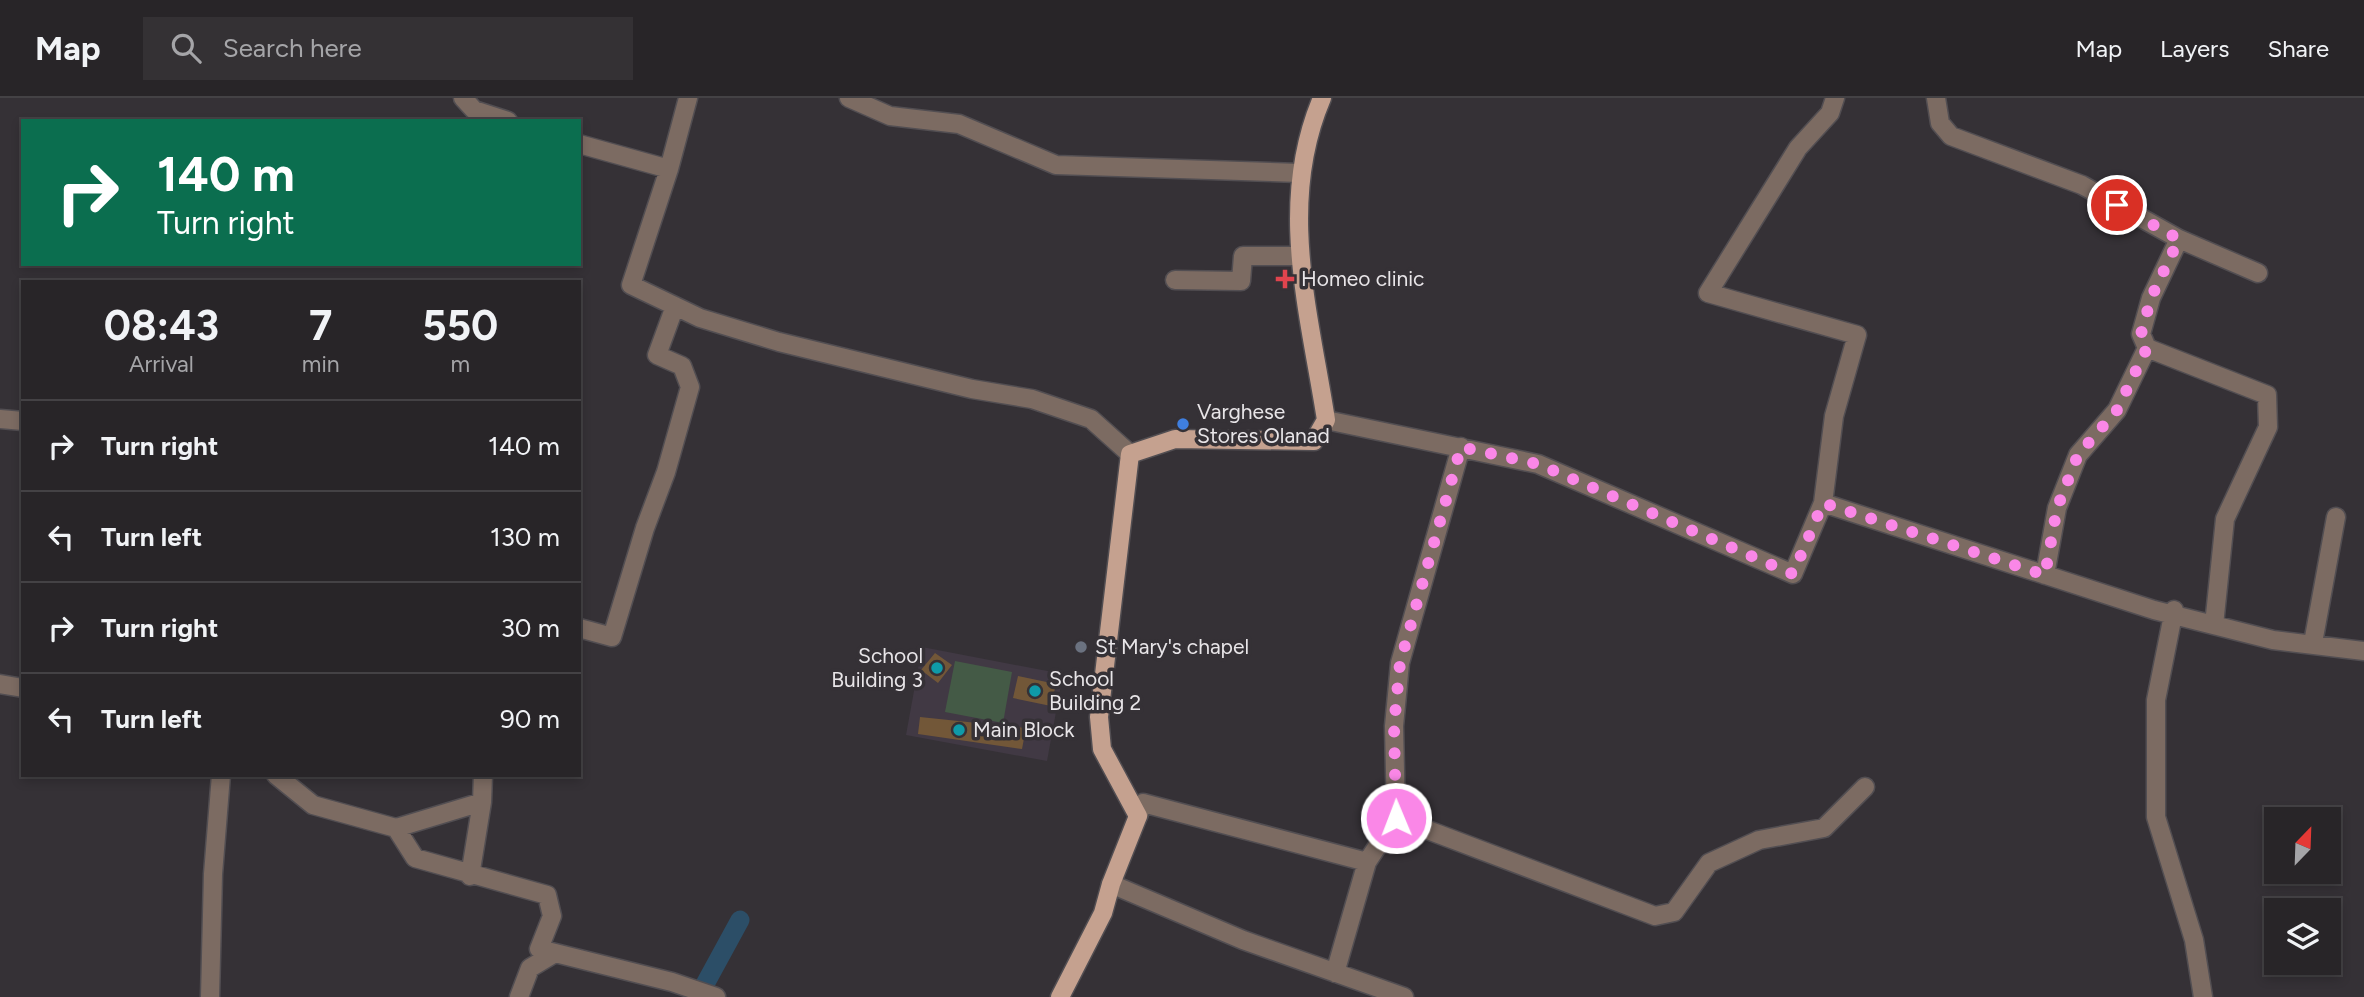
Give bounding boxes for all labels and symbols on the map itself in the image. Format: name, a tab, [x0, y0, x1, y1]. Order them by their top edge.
pin	[2087, 175, 2147, 235]
place label: Homeo clinic	[1301, 266, 1424, 291]
marker: Homeo clinic	[1275, 269, 1295, 289]
place label: Varghese Stores Olanad	[1197, 399, 1330, 448]
marker: Varghese Stores Olanad	[1175, 416, 1191, 432]
place label: St Mary's chapel	[1095, 634, 1249, 659]
marker: St Mary's chapel	[1073, 639, 1089, 655]
place label: School Building 3	[831, 643, 923, 692]
marker: School Building 3	[929, 660, 945, 676]
place label: School Building 2	[1049, 666, 1141, 715]
marker: School Building 2	[1027, 683, 1043, 699]
place label: Main Block	[973, 717, 1075, 742]
marker: Main Block	[951, 722, 967, 738]
position arrow	[1359, 781, 1433, 855]
north arrow	[2264, 807, 2342, 884]

